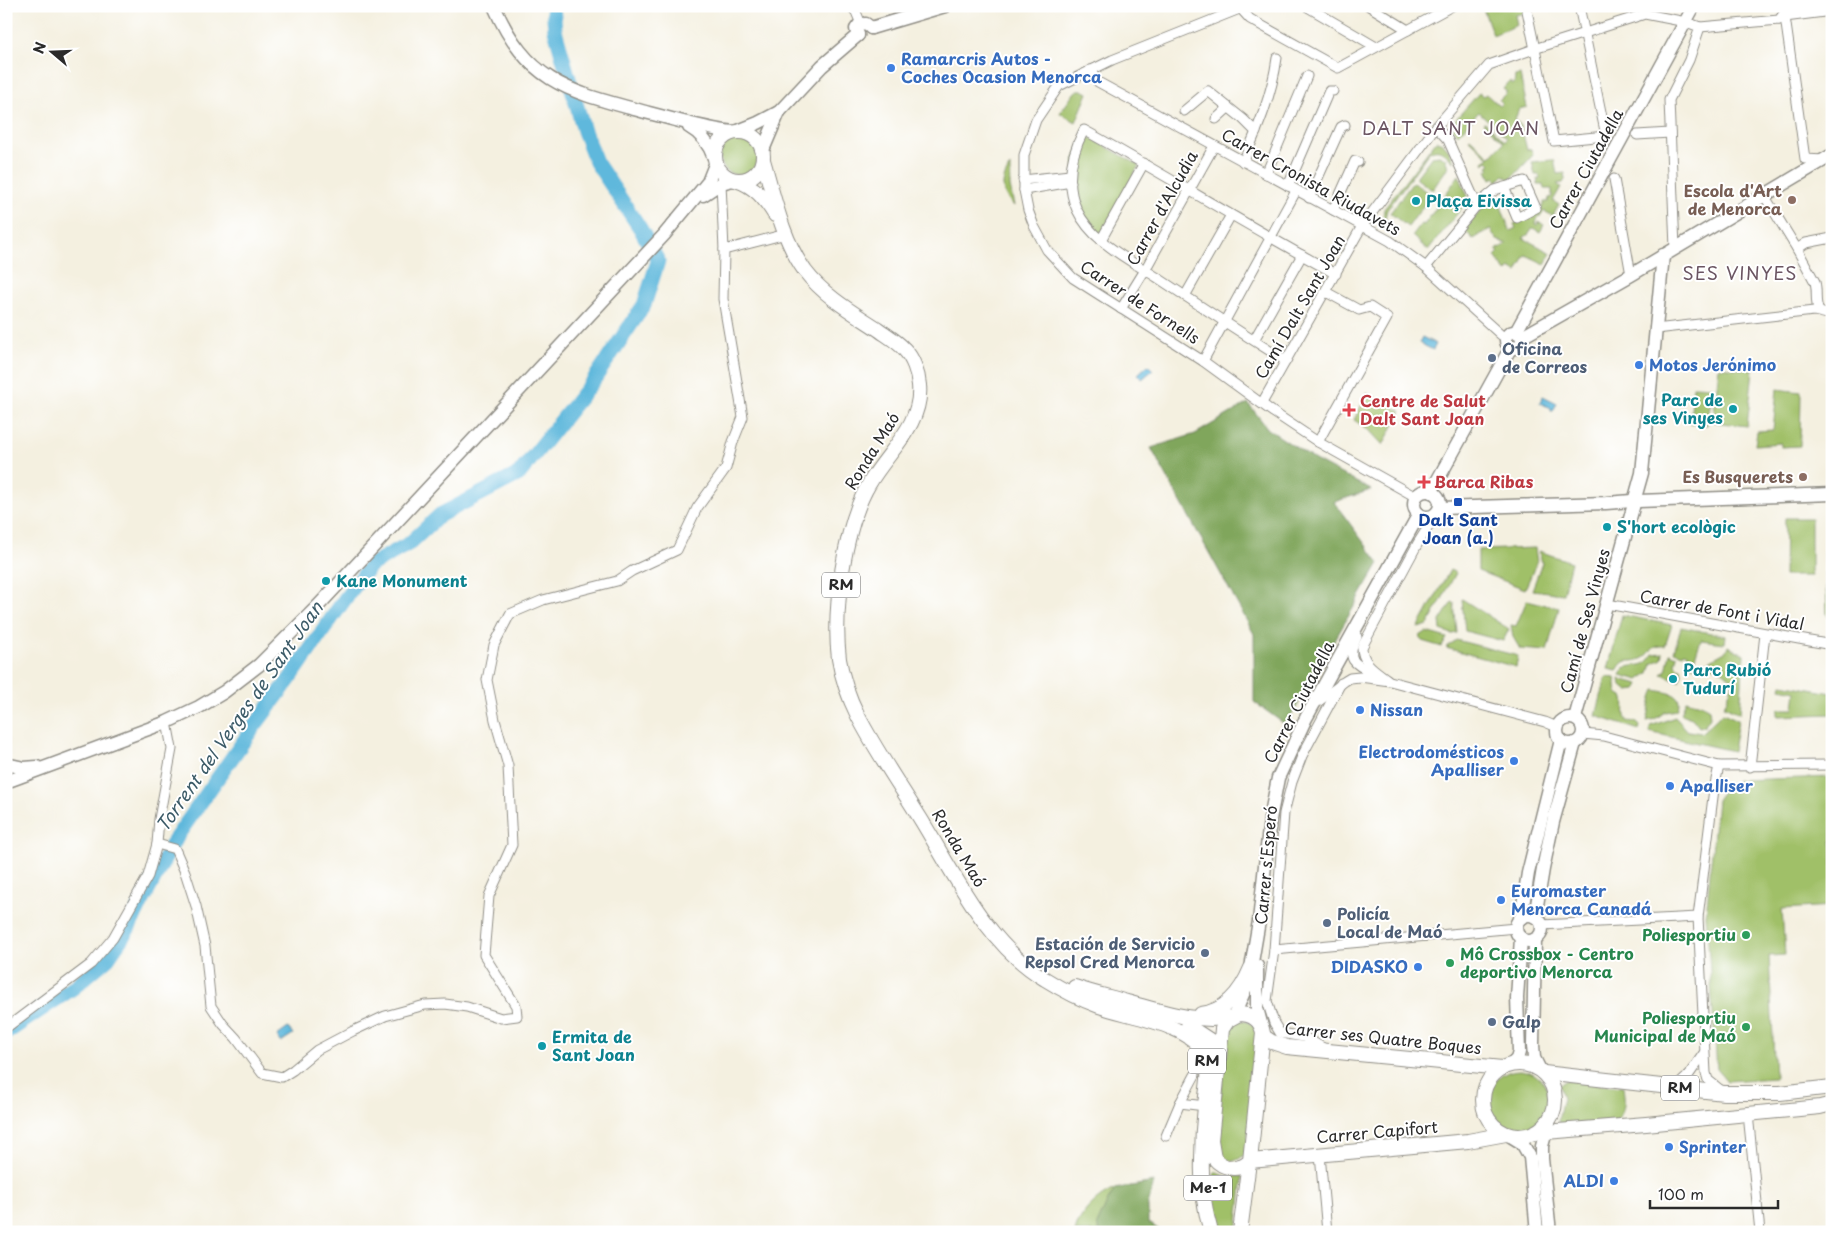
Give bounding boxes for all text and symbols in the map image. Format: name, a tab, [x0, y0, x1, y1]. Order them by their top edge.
north arrow	[28, 28, 78, 78]
text: N	[28, 39, 51, 56]
place label: Ramarcris Autos - Coches Ocasion Menorca	[901, 46, 1102, 88]
marker: Ramarcris Autos - Coches Ocasion Menorca	[885, 62, 897, 74]
street label: Carrer Ciutadella	[1542, 104, 1628, 233]
district label: DALT SANT JOAN	[1362, 114, 1540, 141]
street label: Carrer Cronista Riudavets	[1217, 122, 1406, 241]
street label: Carrer d'Alcudia	[1120, 146, 1203, 269]
place label: Escola d'Art de Menorca	[1684, 178, 1782, 220]
place label: Plaça Eivissa	[1426, 188, 1533, 212]
marker: Escola d'Art de Menorca	[1786, 194, 1798, 206]
marker: Plaça Eivissa	[1410, 195, 1422, 207]
street label: Camí Dalt Sant Joan	[1248, 230, 1350, 383]
street label: Carrer de Fornells	[1076, 253, 1205, 349]
district label: SES VINYES	[1683, 259, 1797, 286]
place label: Oficina de Correos	[1502, 336, 1587, 378]
marker: Oficina de Correos	[1486, 352, 1498, 364]
place label: Motos Jerónimo	[1649, 352, 1776, 376]
marker: Motos Jerónimo	[1633, 359, 1645, 371]
place label: Parc de ses Vinyes	[1643, 387, 1723, 429]
place label: Centre de Salut Dalt Sant Joan	[1360, 388, 1486, 430]
marker: Centre de Salut Dalt Sant Joan	[1342, 403, 1356, 417]
marker: Parc de ses Vinyes	[1727, 403, 1739, 415]
street label: Ronda Maó	[838, 407, 905, 494]
place label: Es Busquerets	[1682, 464, 1793, 488]
place label: Barca Ribas	[1434, 469, 1534, 493]
marker: Es Busquerets	[1797, 471, 1809, 483]
marker: Barca Ribas	[1418, 476, 1430, 488]
marker: Dalt Sant Joan (a.)	[1452, 496, 1464, 508]
place label: Dalt Sant Joan (a.)	[1418, 507, 1498, 549]
place label: S'hort ecològic	[1617, 514, 1736, 538]
marker: S'hort ecològic	[1601, 521, 1613, 533]
street label: Camí de Ses Vinyes	[1553, 546, 1615, 696]
place label: Kane Monument	[336, 568, 468, 592]
road number: RM	[822, 572, 860, 598]
marker: Kane Monument	[320, 575, 332, 587]
street label: Carrer de Font i Vidal	[1638, 583, 1806, 635]
water label: Torrent del Verges de Sant Joan	[149, 595, 330, 837]
street label: Carrer Ciutadella	[1257, 636, 1339, 767]
place label: Parc Rubió Tudurí	[1683, 657, 1771, 699]
marker: Parc Rubió Tudurí	[1667, 673, 1679, 685]
place label: Nissan	[1370, 697, 1423, 721]
marker: Nissan	[1354, 704, 1366, 716]
place label: Electrodomésticos Apalliser	[1359, 739, 1505, 781]
marker: Electrodomésticos Apalliser	[1508, 755, 1520, 767]
place label: Apalliser	[1680, 773, 1754, 797]
marker: Apalliser	[1664, 780, 1676, 792]
street label: Ronda Maó	[927, 804, 993, 891]
street label: Carrer s'Esperó	[1248, 804, 1282, 925]
place label: Euromaster Menorca Canadá	[1511, 878, 1652, 920]
marker: Euromaster Menorca Canadá	[1495, 894, 1507, 906]
place label: Policía Local de Maó	[1337, 901, 1442, 943]
marker: Policía Local de Maó	[1321, 917, 1333, 929]
place label: Poliesportiu	[1642, 922, 1736, 946]
marker: Poliesportiu	[1740, 929, 1752, 941]
place label: Estación de Servicio Repsol Cred Menorca	[1025, 931, 1195, 973]
place label: Mô Crossbox - Centro deportivo Menorca	[1460, 941, 1634, 983]
marker: Estación de Servicio Repsol Cred Menorca	[1199, 947, 1211, 959]
place label: DIDASKO	[1331, 954, 1408, 978]
marker: Mô Crossbox - Centro deportivo Menorca	[1444, 957, 1456, 969]
marker: DIDASKO	[1412, 961, 1424, 973]
place label: Poliesportiu Municipal de Maó	[1594, 1005, 1736, 1047]
place label: Galp	[1502, 1009, 1541, 1033]
street label: Carrer ses Quatre Boques	[1283, 1015, 1483, 1059]
marker: Galp	[1486, 1016, 1498, 1028]
marker: Poliesportiu Municipal de Maó	[1740, 1021, 1752, 1033]
place label: Ermita de Sant Joan	[552, 1024, 635, 1066]
marker: Ermita de Sant Joan	[536, 1040, 548, 1052]
road number: RM	[1188, 1048, 1226, 1074]
road number: RM	[1661, 1076, 1699, 1100]
street label: Carrer Capifort	[1315, 1114, 1439, 1148]
place label: Sprinter	[1679, 1134, 1747, 1158]
marker: Sprinter	[1663, 1141, 1675, 1153]
place label: ALDI	[1562, 1168, 1604, 1192]
marker: ALDI	[1608, 1175, 1620, 1187]
road number: Me-1	[1184, 1176, 1232, 1200]
scale bar	[1650, 1178, 1778, 1210]
text: 100 m	[1658, 1182, 1704, 1205]

